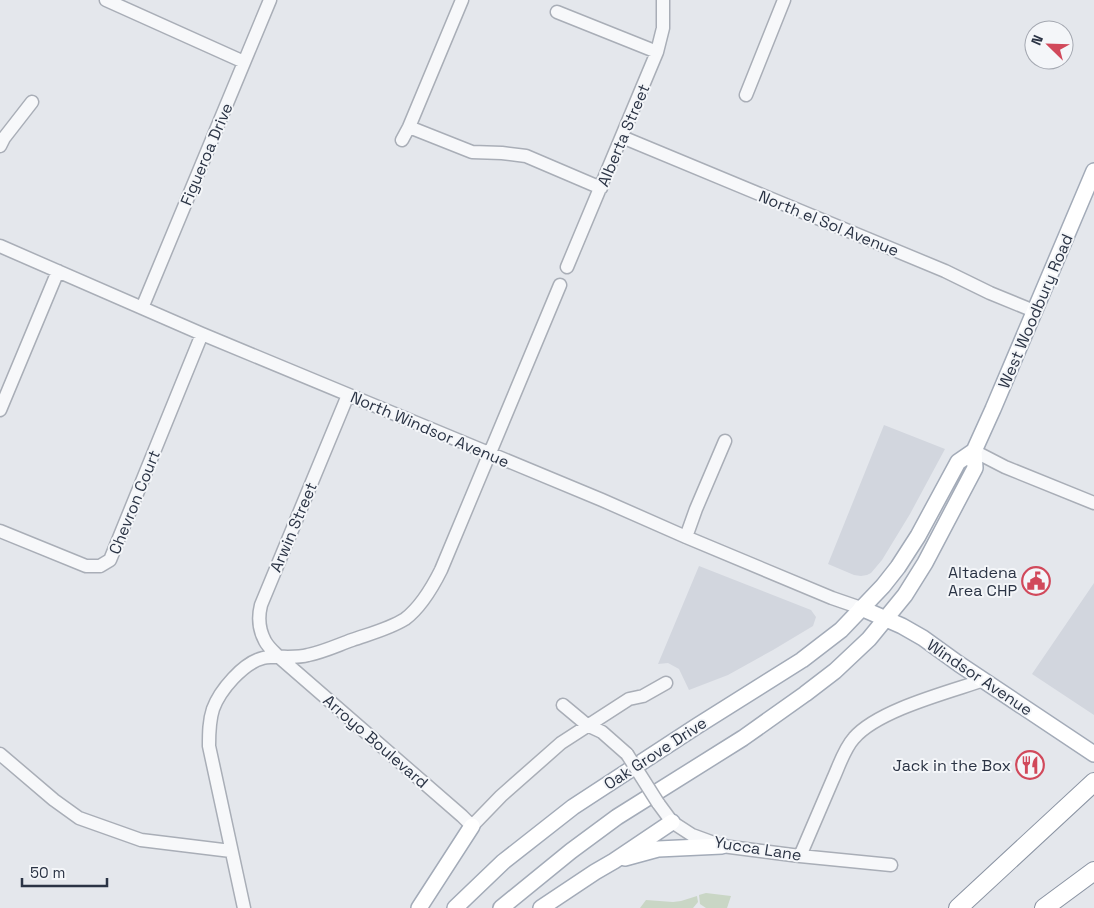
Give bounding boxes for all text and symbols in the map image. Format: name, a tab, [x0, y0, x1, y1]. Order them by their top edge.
north arrow	[1024, 20, 1074, 70]
text: N	[1027, 32, 1047, 48]
street label: Alberta Street	[592, 81, 654, 190]
street label: Figueroa Drive	[175, 100, 237, 209]
street label: North el Sol Avenue	[756, 186, 902, 261]
street label: West Woodbury Road	[993, 231, 1078, 392]
street label: North Windsor Avenue	[347, 386, 512, 472]
street label: Chevron Court	[104, 447, 165, 557]
street label: Arwin Street	[265, 479, 322, 575]
place label: Altadena Area CHP	[948, 562, 1017, 601]
public building icon: Altadena Area CHP	[1021, 566, 1051, 596]
street label: Windsor Avenue	[923, 634, 1036, 720]
street label: Arroyo Boulevard	[319, 690, 433, 793]
street label: Oak Grove Drive	[600, 712, 711, 795]
restaurant icon: Jack in the Box	[1015, 750, 1045, 780]
place label: Jack in the Box	[893, 755, 1011, 776]
street label: Yucca Lane	[713, 831, 803, 866]
scale bar	[22, 856, 108, 888]
text: 50 m	[30, 863, 65, 882]

